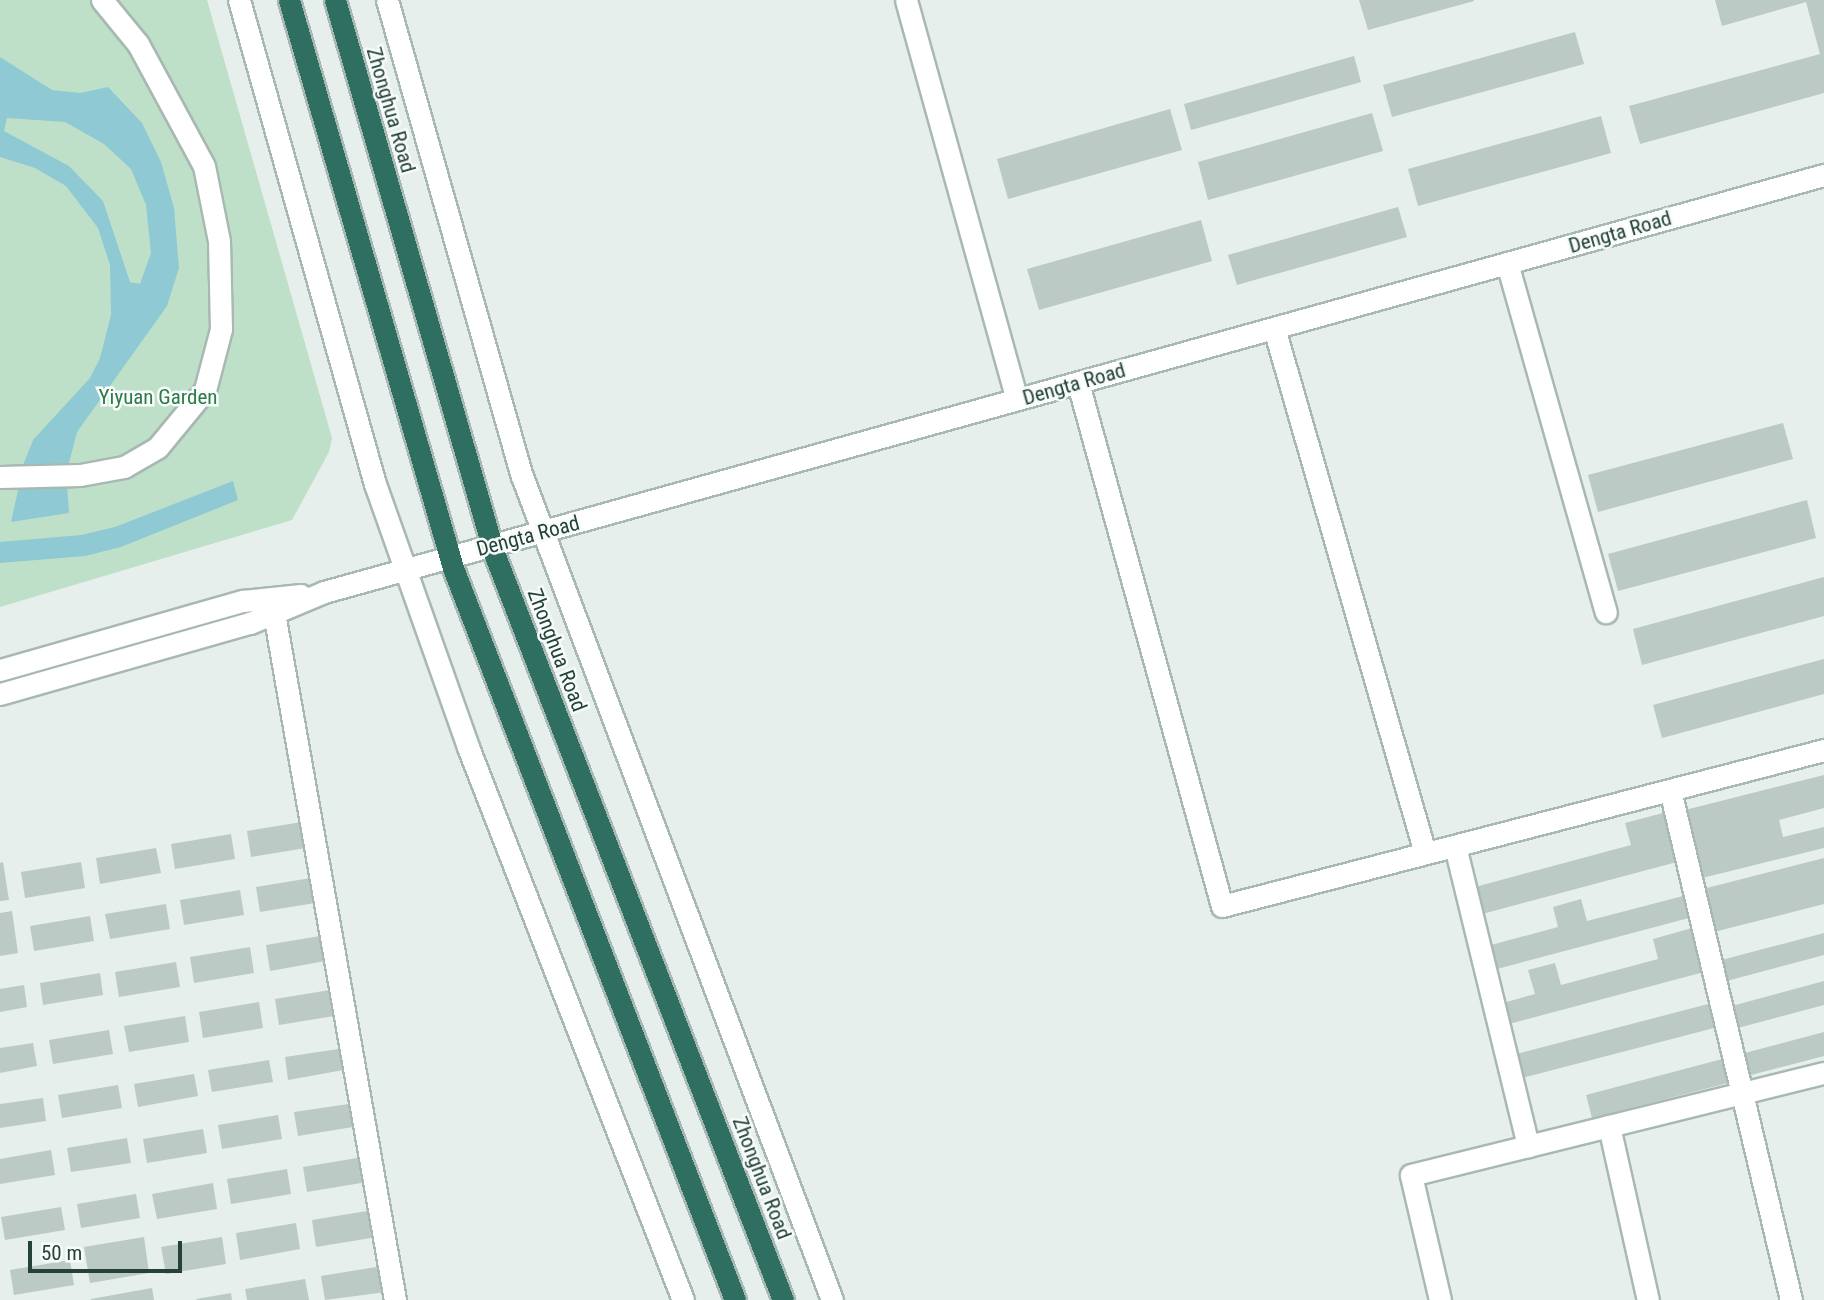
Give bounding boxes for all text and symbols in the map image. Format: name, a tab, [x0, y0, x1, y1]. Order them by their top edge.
street label: Zhonghua Road	[361, 44, 421, 176]
street label: Dengta Road	[1566, 205, 1674, 259]
street label: Dengta Road	[1020, 357, 1128, 411]
park label: Yiyuan Garden	[99, 384, 217, 410]
street label: Dengta Road	[474, 510, 582, 562]
street label: Zhonghua Road	[522, 585, 592, 715]
street label: Zhonghua Road	[727, 1113, 797, 1243]
scale bar	[32, 1226, 186, 1270]
text: 50 m	[41, 1241, 82, 1265]

